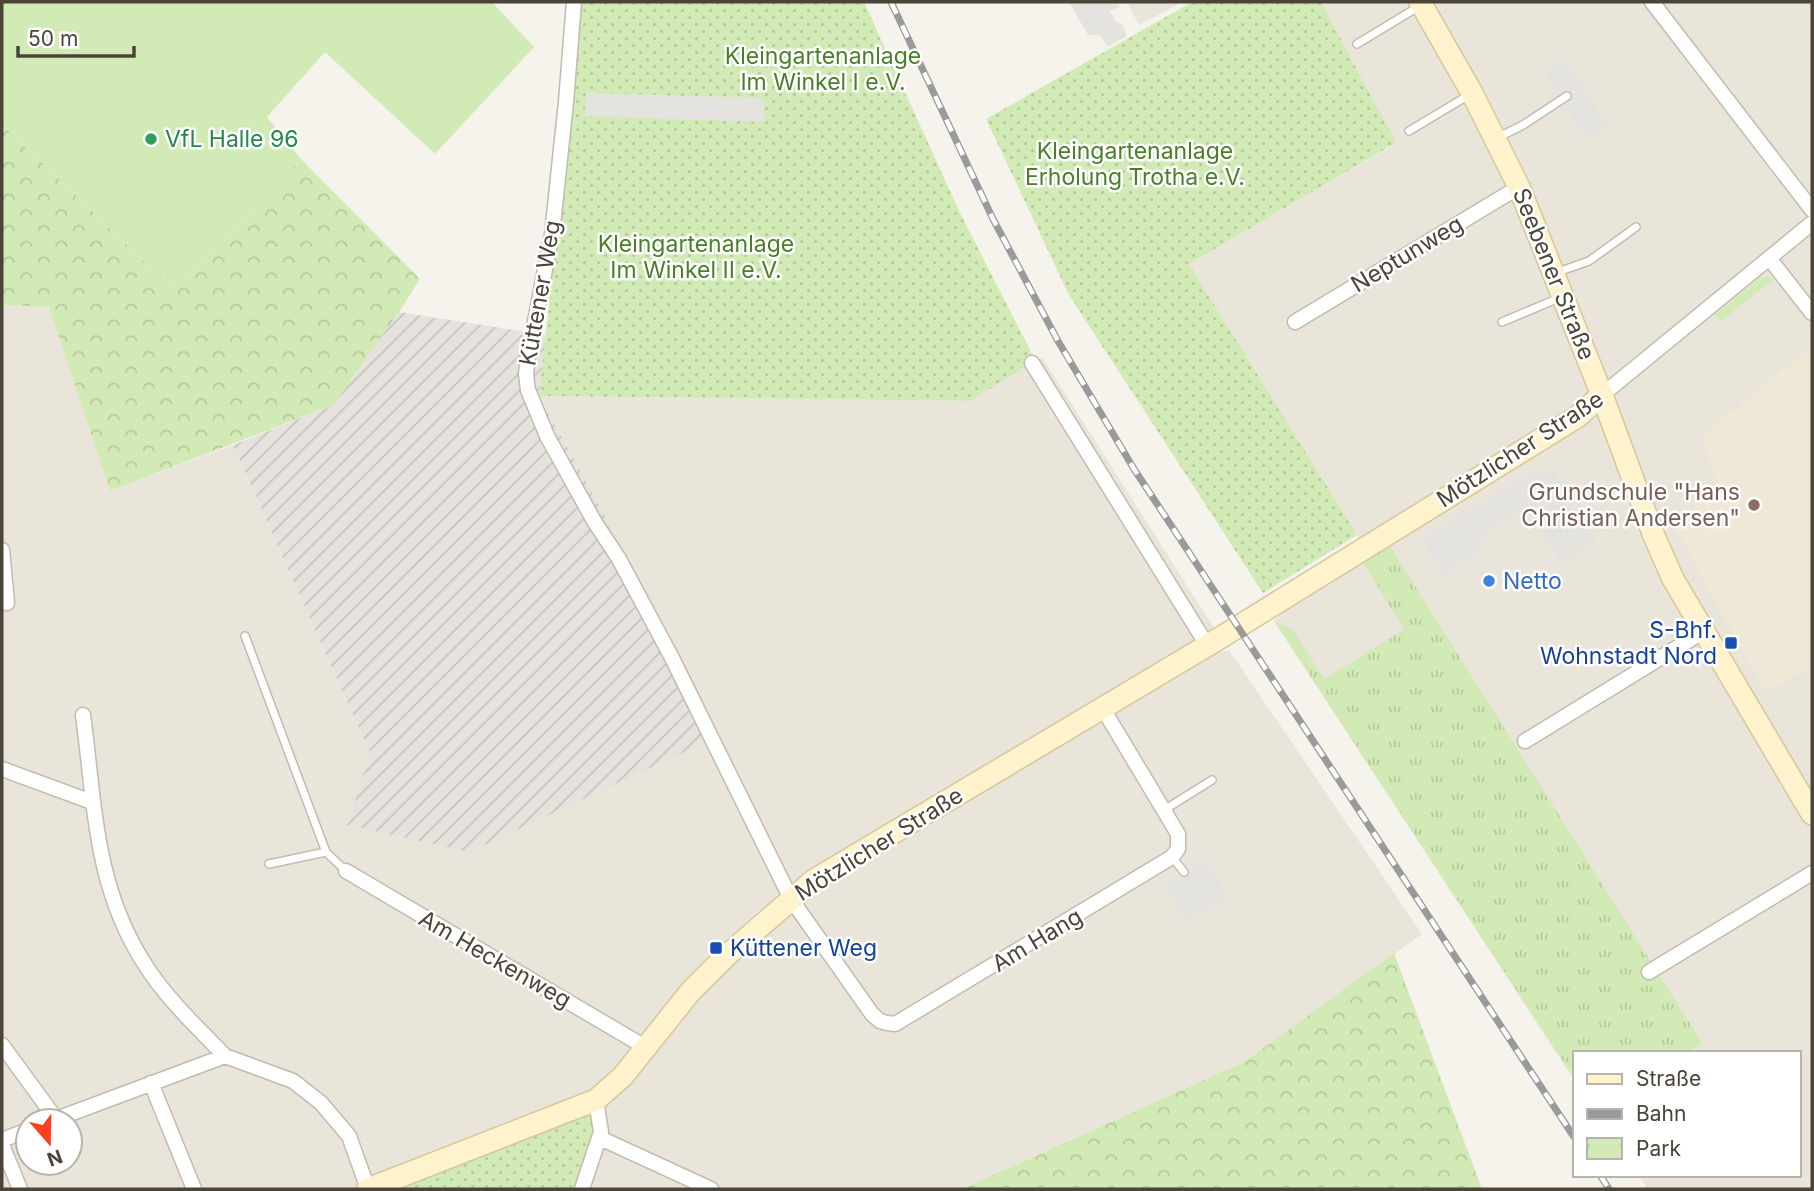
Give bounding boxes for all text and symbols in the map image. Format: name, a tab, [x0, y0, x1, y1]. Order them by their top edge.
scale bar	[18, 14, 133, 58]
text: 50 m	[28, 26, 78, 51]
park label: Kleingartenanlage Im Winkel I e.V.	[725, 42, 921, 96]
place label: VfL Halle 96	[165, 125, 298, 153]
marker: VfL Halle 96	[143, 131, 159, 147]
park label: Kleingartenanlage Erholung Trotha e.V.	[1025, 137, 1245, 191]
street label: Seebener Straße	[1507, 184, 1601, 364]
street label: Neptunweg	[1346, 210, 1468, 298]
street label: Küttener Weg	[513, 218, 567, 368]
park label: Kleingartenanlage Im Winkel II e.V.	[598, 230, 794, 284]
street label: Mötzlicher Straße	[1432, 385, 1608, 513]
place label: Grundschule "Hans Christian Andersen"	[1521, 478, 1740, 532]
marker: Grundschule "Hans Christian Andersen"	[1746, 497, 1762, 513]
place label: Netto	[1503, 567, 1562, 595]
marker: Netto	[1481, 573, 1497, 589]
place label: S-Bhf. Wohnstadt Nord	[1540, 616, 1717, 670]
marker: S-Bhf. Wohnstadt Nord	[1723, 635, 1739, 651]
street label: Mötzlicher Straße	[790, 781, 968, 907]
street label: Am Hang	[987, 902, 1087, 978]
street label: Am Heckenweg	[414, 904, 576, 1014]
place label: Küttener Weg	[730, 934, 877, 962]
marker: Küttener Weg	[708, 940, 724, 956]
legend	[1573, 1051, 1800, 1177]
text: Straße	[1636, 1066, 1701, 1091]
text: Bahn	[1636, 1101, 1686, 1126]
north arrow	[14, 1107, 84, 1177]
text: Park	[1636, 1136, 1681, 1161]
text: N	[44, 1144, 65, 1171]

